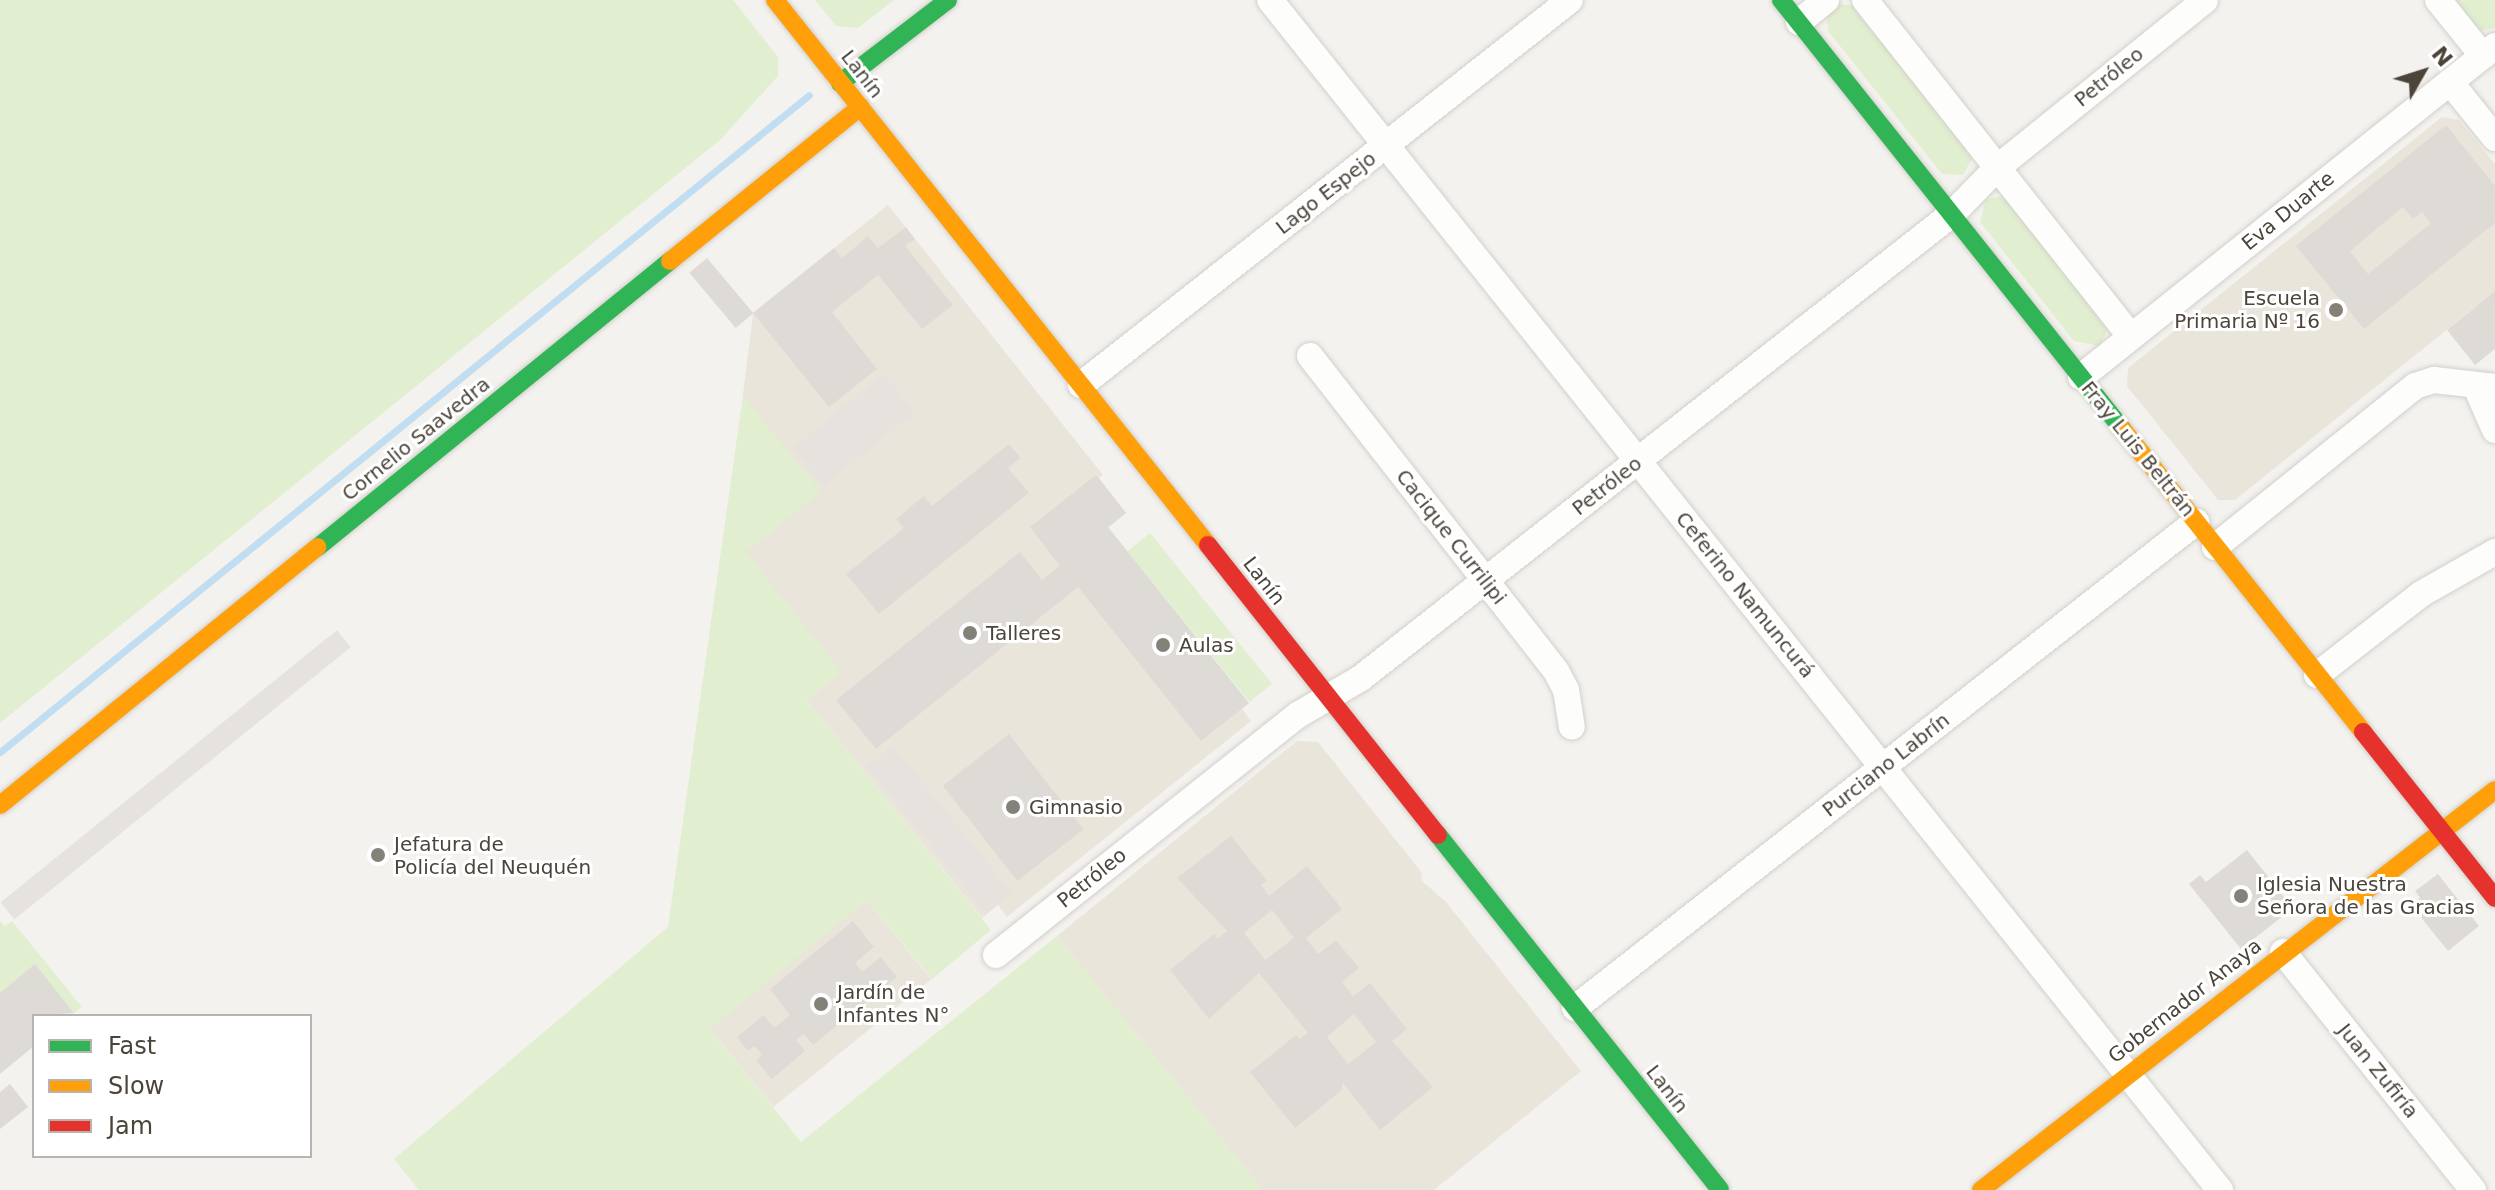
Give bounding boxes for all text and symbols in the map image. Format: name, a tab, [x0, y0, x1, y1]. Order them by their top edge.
north arrow	[2383, 32, 2463, 112]
street label: Petróleo	[2070, 42, 2148, 112]
text: N	[2427, 42, 2458, 72]
street label: Lanín	[836, 45, 888, 103]
street label: Lago Espejo	[1271, 146, 1381, 240]
street label: Eva Duarte	[2237, 166, 2339, 256]
place label: Escuela Primaria Nº 16	[2174, 286, 2320, 333]
marker: Escuela Primaria Nº 16	[2327, 301, 2345, 319]
street label: Cornelio Saavedra	[337, 372, 495, 506]
street label: Fray Luis Beltrán	[2076, 377, 2200, 521]
street label: Petróleo	[1567, 451, 1647, 521]
street label: Cacique Currilipi	[1391, 465, 1511, 609]
street label: Ceferino Namuncurá	[1671, 507, 1819, 683]
street label: Lanín	[1238, 552, 1290, 610]
place label: Talleres	[986, 621, 1061, 645]
marker: Talleres	[961, 624, 979, 642]
place label: Aulas	[1179, 633, 1234, 657]
marker: Aulas	[1154, 636, 1172, 654]
street label: Purciano Labrín	[1818, 708, 1954, 822]
place label: Gimnasio	[1029, 795, 1123, 819]
marker: Gimnasio	[1004, 798, 1022, 816]
place label: Jefatura de Policía del Neuquén	[394, 832, 591, 879]
street label: Petróleo	[1053, 843, 1131, 913]
marker: Jefatura de Policía del Neuquén	[369, 846, 387, 864]
place label: Iglesia Nuestra Señora de las Gracias	[2257, 872, 2475, 919]
marker: Iglesia Nuestra Señora de las Gracias	[2232, 887, 2250, 905]
street label: Gobernador Anaya	[2104, 934, 2266, 1068]
place label: Jardín de Infantes N°	[837, 980, 949, 1027]
marker: Jardín de Infantes N°	[812, 995, 830, 1013]
legend	[32, 1014, 312, 1158]
street label: Juan Zufiría	[2333, 1019, 2423, 1123]
text: Fast	[108, 1032, 156, 1060]
street label: Lanín	[1641, 1060, 1693, 1118]
text: Slow	[108, 1072, 164, 1100]
text: Jam	[108, 1112, 153, 1140]

